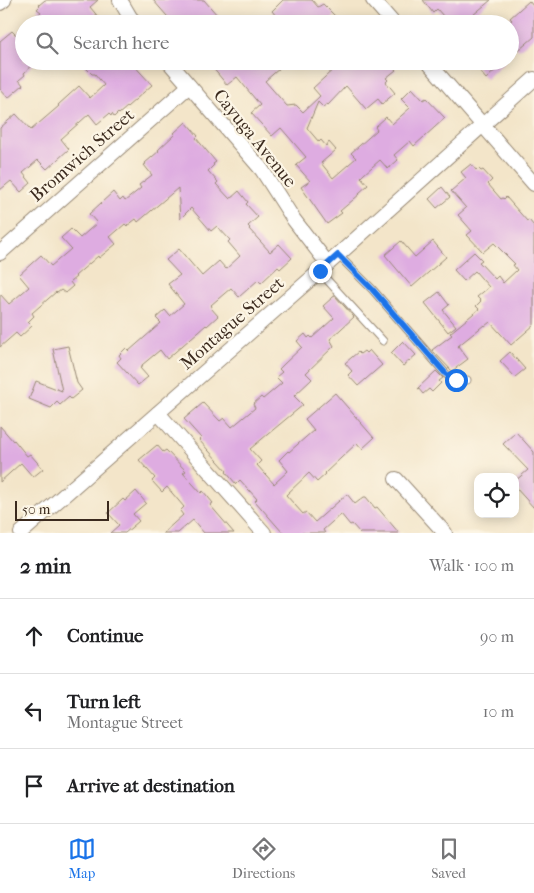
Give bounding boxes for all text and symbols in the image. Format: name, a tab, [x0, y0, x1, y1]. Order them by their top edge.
search box	[15, 15, 519, 70]
icon: search	[33, 29, 61, 57]
text: Search here	[73, 32, 169, 54]
street label: Cayuga Avenue	[209, 85, 301, 192]
street label: Bromwich Street	[26, 104, 139, 206]
route end	[309, 260, 332, 283]
street label: Montague Street	[176, 272, 289, 374]
route start	[445, 369, 468, 392]
map controls	[474, 473, 519, 518]
button: locate	[474, 473, 519, 518]
scale bar	[15, 498, 109, 521]
text: 50 m	[22, 501, 50, 518]
text: 2 min	[20, 554, 71, 578]
text: Walk · 100 m	[429, 556, 514, 575]
icon: ahead	[20, 622, 48, 650]
text: Continue	[67, 625, 143, 647]
text: 90 m	[480, 627, 514, 646]
text: Turn left	[67, 691, 141, 713]
icon: left	[20, 697, 48, 725]
text: 10 m	[483, 702, 514, 721]
text: Montague Street	[67, 713, 183, 732]
icon: arrive	[20, 772, 48, 800]
text: Arrive at destination	[67, 775, 235, 797]
tab: Map	[68, 835, 96, 882]
tab: Directions	[232, 835, 295, 882]
tab: Saved	[431, 835, 466, 882]

